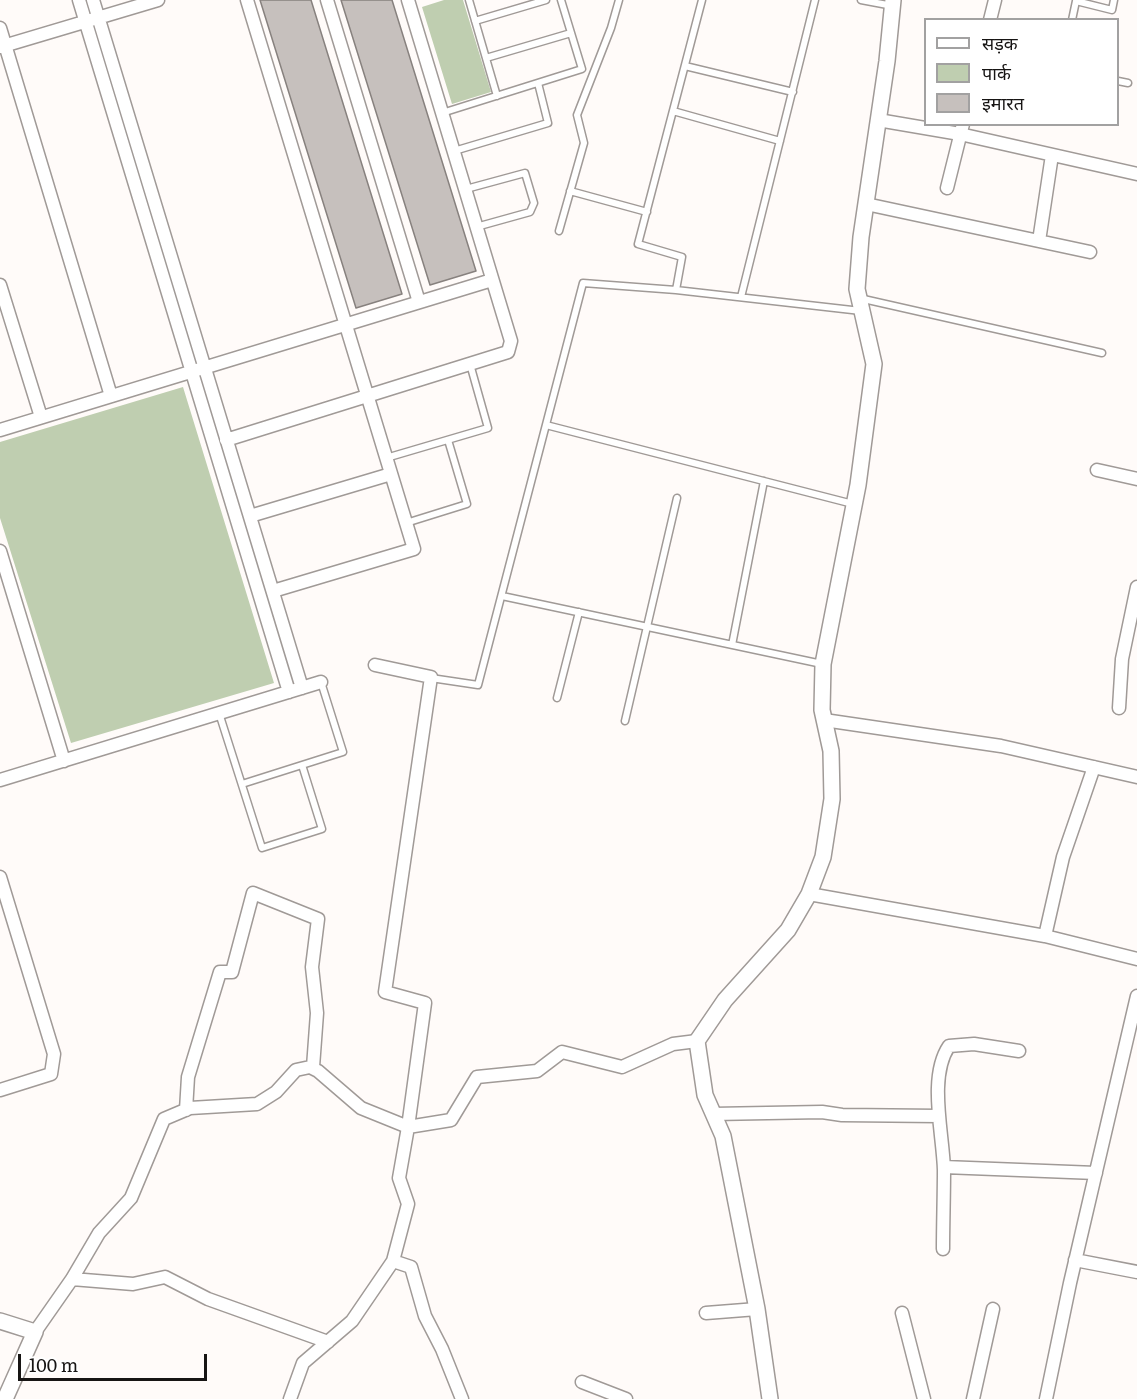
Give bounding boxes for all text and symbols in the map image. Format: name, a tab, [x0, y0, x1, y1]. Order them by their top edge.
legend	[924, 18, 1119, 126]
text: सड़क	[982, 29, 1018, 56]
text: पार्क	[982, 59, 1011, 86]
text: इमारत	[982, 89, 1024, 116]
scale bar	[21, 1342, 210, 1380]
text: 100 m	[29, 1351, 78, 1378]

